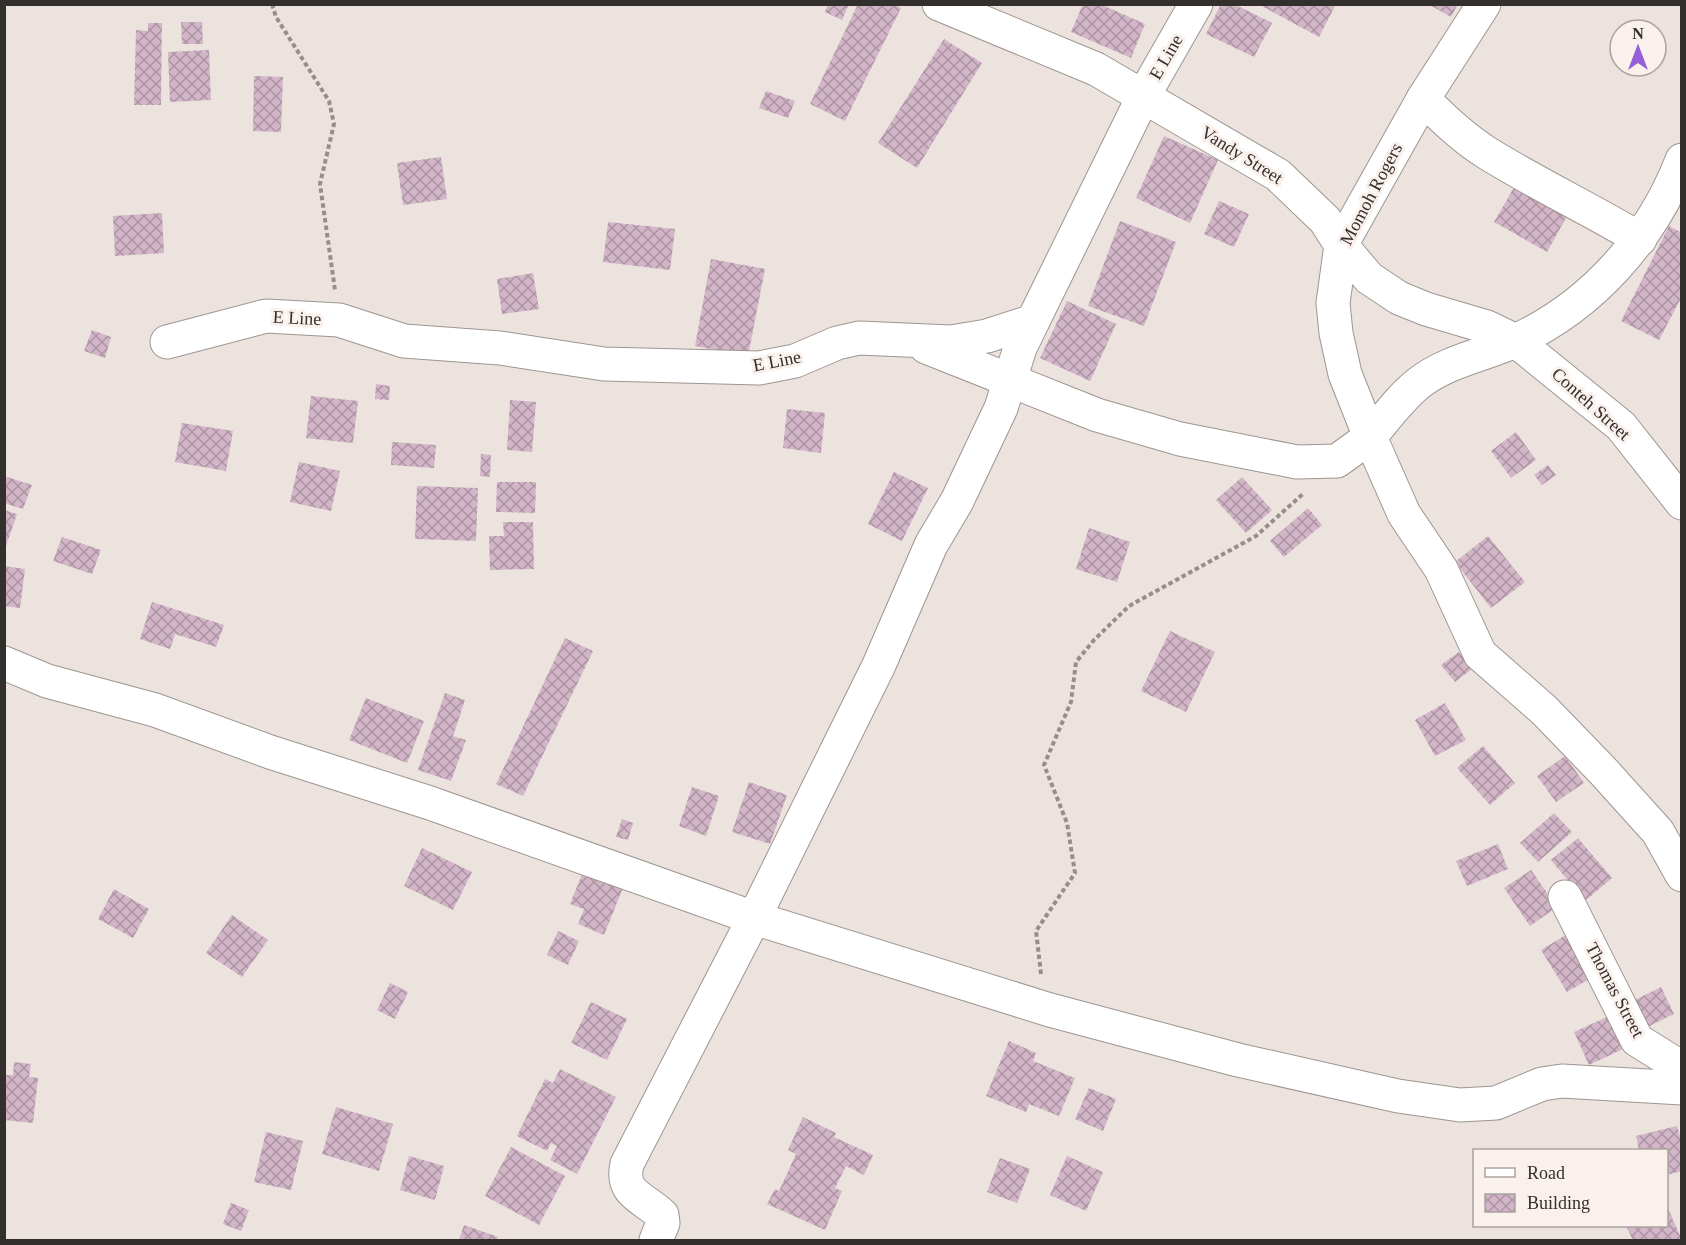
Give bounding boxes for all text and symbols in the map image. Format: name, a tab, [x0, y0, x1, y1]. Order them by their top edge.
north arrow	[1608, 18, 1668, 78]
text: N	[1632, 25, 1644, 42]
street label: E Line	[1145, 31, 1187, 83]
street label: Vandy Street	[1197, 122, 1287, 188]
street label: Momoh Rogers	[1336, 140, 1406, 248]
street label: E Line	[272, 307, 322, 329]
street label: E Line	[751, 347, 803, 375]
street label: Conteh Street	[1548, 364, 1634, 444]
street label: Thomas Street	[1582, 939, 1648, 1041]
legend	[1473, 1149, 1668, 1227]
text: Road	[1527, 1163, 1565, 1183]
text: Building	[1527, 1193, 1590, 1213]

